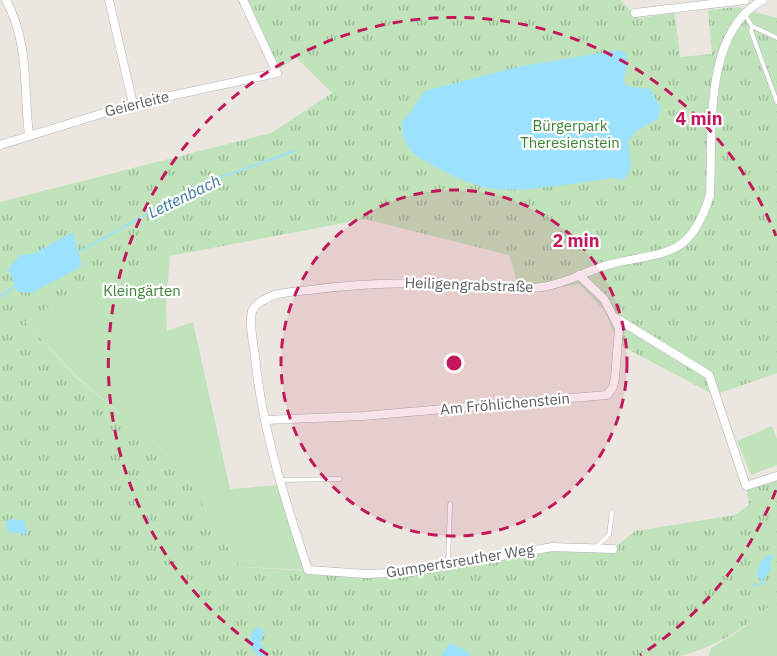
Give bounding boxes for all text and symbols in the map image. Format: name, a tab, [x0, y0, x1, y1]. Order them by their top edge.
street label: Geierleite	[103, 86, 171, 121]
text: 4 min	[675, 107, 723, 130]
park label: Bürgerpark Theresienstein	[520, 116, 620, 152]
water label: Lettenbach	[144, 170, 224, 222]
text: 2 min	[552, 229, 600, 252]
street label: Heiligengrabstraße	[404, 273, 534, 296]
park label: Kleingärten	[103, 281, 181, 300]
centre of rings	[444, 353, 464, 373]
street label: Am Fröhlichenstein	[439, 388, 571, 419]
street label: Gumpertsreuther Weg	[385, 539, 535, 582]

